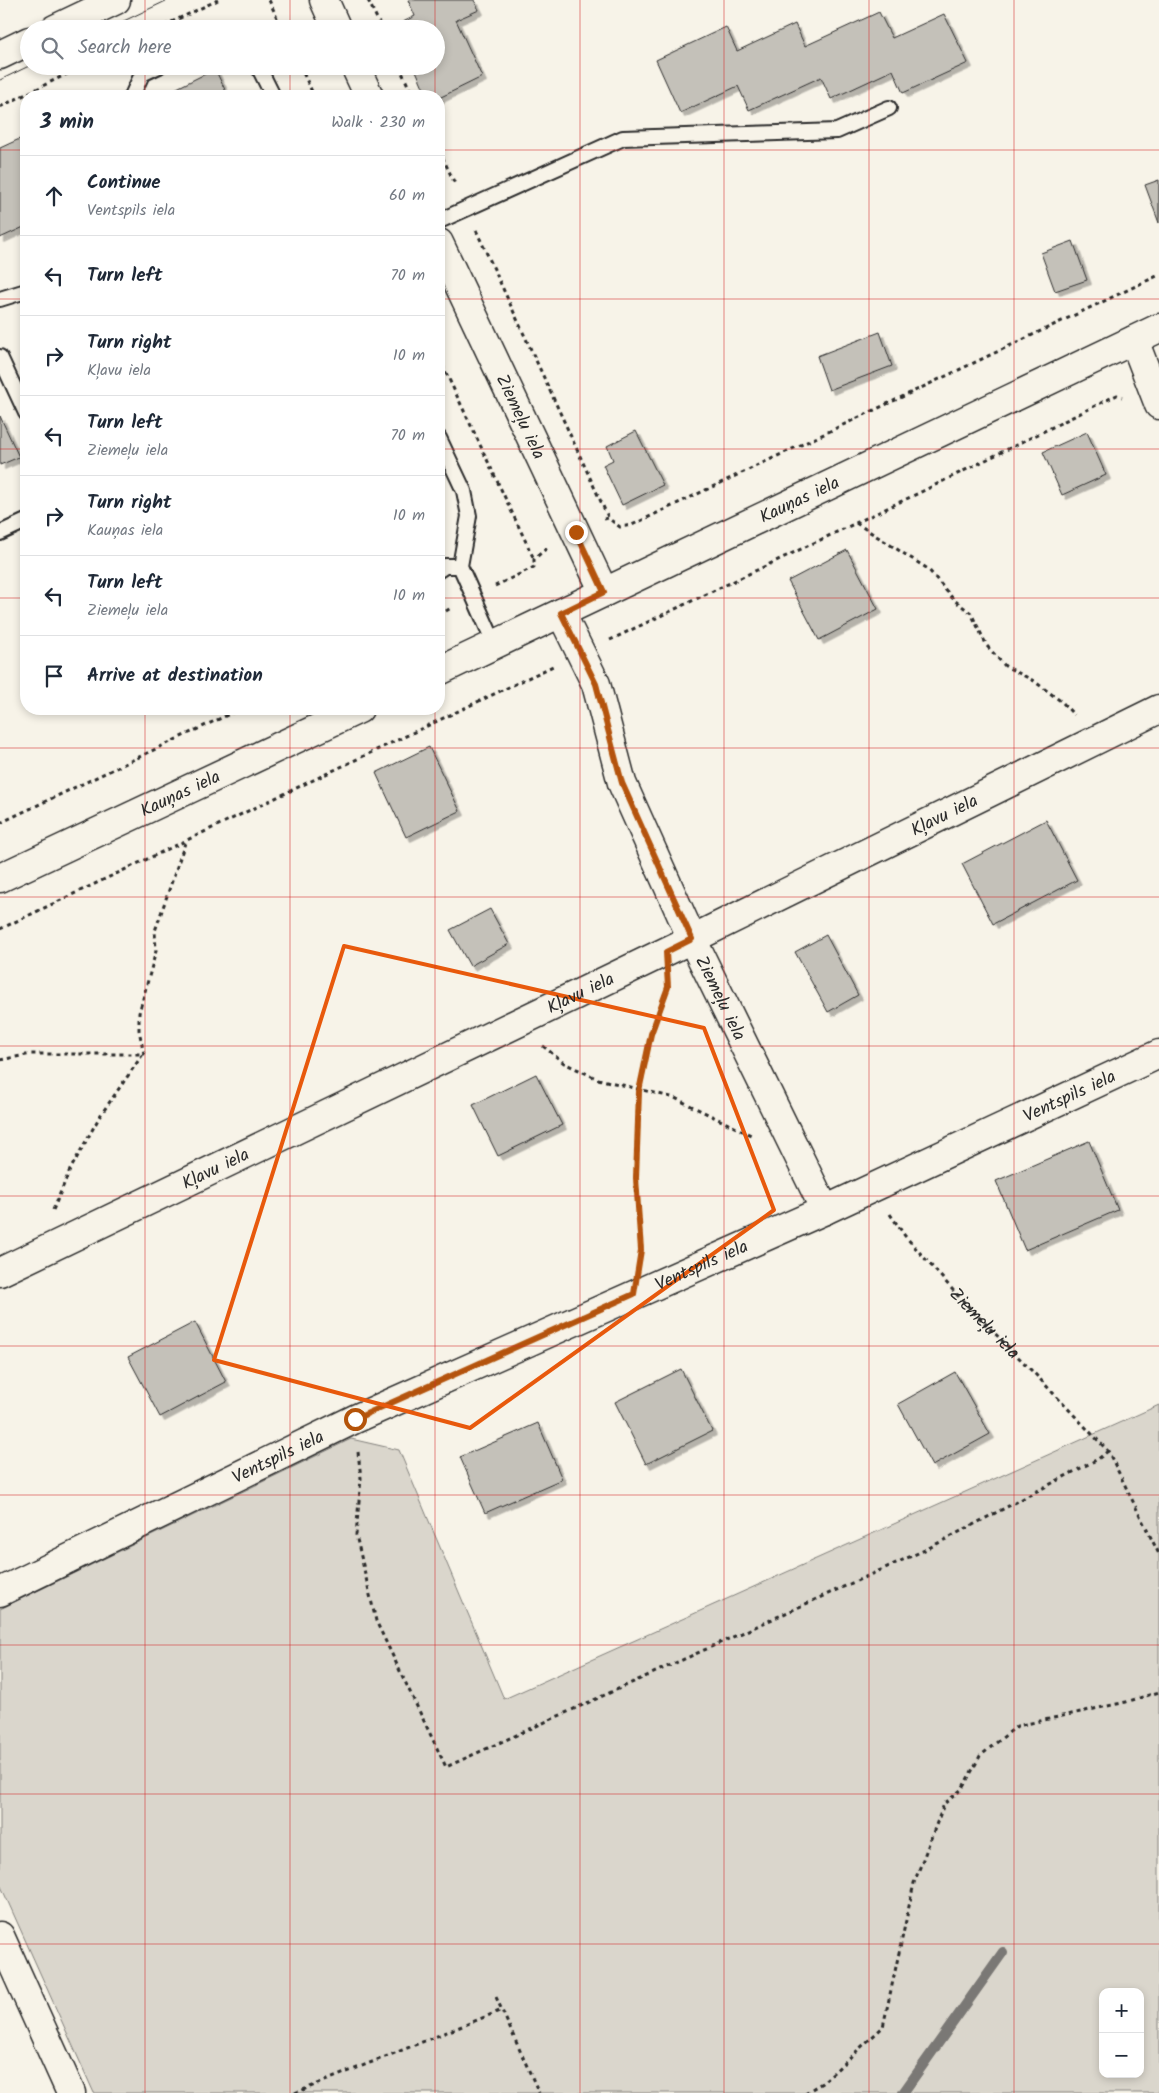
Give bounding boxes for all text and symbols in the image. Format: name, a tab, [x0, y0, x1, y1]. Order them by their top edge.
search box	[20, 20, 445, 75]
text: Search here	[78, 33, 172, 63]
icon: search	[38, 34, 66, 62]
text: 3 min	[40, 106, 94, 139]
text: Walk · 230 m	[331, 110, 425, 135]
text: Continue	[87, 168, 160, 198]
icon: ahead	[40, 182, 68, 210]
text: 60 m	[389, 183, 425, 208]
text: Ventspils iela	[87, 198, 175, 223]
text: Turn left	[87, 261, 162, 291]
icon: left	[40, 262, 68, 290]
text: 70 m	[390, 263, 425, 288]
text: Turn right	[87, 328, 172, 358]
icon: right	[40, 342, 68, 370]
text: 10 m	[393, 343, 425, 368]
text: Kļavu iela	[87, 358, 151, 383]
street label: Ziemeļu iela	[487, 370, 552, 465]
text: Turn left	[87, 408, 162, 438]
icon: left	[40, 422, 68, 450]
text: 70 m	[390, 423, 425, 448]
text: Ziemeļu iela	[87, 438, 168, 463]
street label: Kauņas iela	[755, 469, 845, 532]
text: Turn right	[87, 488, 172, 518]
icon: right	[40, 502, 68, 530]
text: 10 m	[393, 503, 425, 528]
text: Kauņas iela	[87, 518, 163, 543]
route end	[565, 521, 588, 544]
text: Turn left	[87, 568, 162, 598]
icon: left	[40, 582, 68, 610]
text: 10 m	[393, 583, 425, 608]
text: Ziemeļu iela	[87, 598, 168, 623]
text: Arrive at destination	[87, 661, 263, 691]
icon: arrive	[40, 662, 68, 690]
street label: Kauņas iela	[136, 763, 226, 826]
street label: Kļavu iela	[906, 787, 984, 845]
street label: Ziemeļu iela	[686, 951, 753, 1046]
street label: Kļavu iela	[542, 965, 620, 1023]
street label: Ventspils iela	[1019, 1063, 1121, 1131]
street label: Kļavu iela	[177, 1141, 255, 1198]
street label: Ventspils iela	[651, 1233, 753, 1300]
street label: Ziemeļu iela	[941, 1282, 1026, 1367]
route start	[344, 1408, 367, 1431]
street label: Ventspils iela	[227, 1423, 329, 1493]
map controls	[1099, 1988, 1144, 2078]
button: +	[1099, 1988, 1144, 2033]
button: −	[1099, 2033, 1144, 2078]

